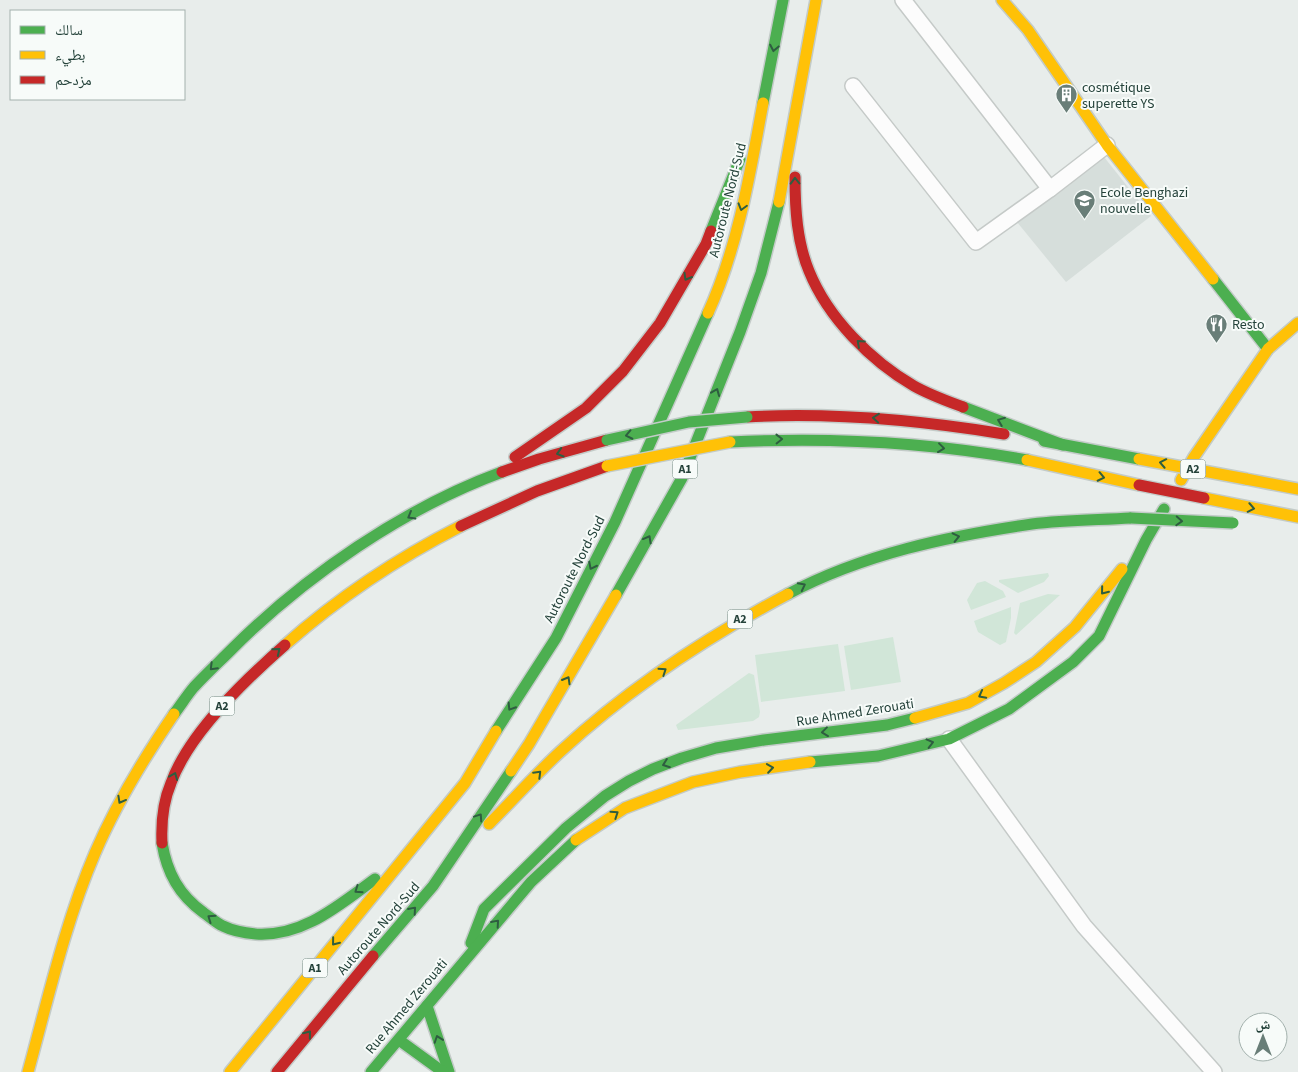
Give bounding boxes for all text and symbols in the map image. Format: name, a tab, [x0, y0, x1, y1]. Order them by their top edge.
legend	[10, 10, 185, 100]
text: سالك	[55, 20, 83, 41]
one-way arrow	[770, 44, 780, 52]
text: بطيء	[55, 45, 85, 67]
text: مزدحم	[55, 70, 92, 91]
place label: cosmétique superette YS	[1082, 78, 1154, 114]
building icon: cosmétique superette YS	[1054, 83, 1078, 114]
street label: Autoroute Nord-Sud	[704, 141, 752, 260]
one-way arrow	[790, 177, 800, 185]
place label: Ecole Benghazi nouvelle	[1100, 183, 1188, 219]
school or university icon: Ecole Benghazi nouvelle	[1072, 188, 1096, 219]
one-way arrow	[738, 203, 748, 211]
one-way arrow	[683, 272, 693, 281]
restaurant icon: Resto	[1204, 312, 1228, 343]
place label: Resto	[1232, 315, 1264, 335]
one-way arrow	[856, 340, 865, 349]
one-way arrow	[710, 388, 720, 397]
one-way arrow	[872, 413, 880, 424]
one-way arrow	[997, 417, 1006, 427]
one-way arrow	[625, 429, 634, 440]
one-way arrow	[776, 434, 783, 444]
one-way arrow	[937, 442, 945, 453]
one-way arrow	[555, 447, 564, 458]
road number: A1	[672, 459, 698, 478]
one-way arrow	[1159, 459, 1168, 469]
road number: A2	[1180, 459, 1206, 478]
one-way arrow	[1096, 471, 1105, 481]
one-way arrow	[1247, 502, 1255, 512]
one-way arrow	[407, 510, 416, 520]
street label: Autoroute Nord-Sud	[539, 513, 610, 626]
one-way arrow	[1176, 515, 1184, 526]
one-way arrow	[952, 532, 960, 543]
one-way arrow	[641, 535, 651, 544]
one-way arrow	[588, 561, 598, 570]
one-way arrow	[796, 582, 805, 592]
one-way arrow	[1101, 586, 1110, 595]
road number: A2	[728, 610, 752, 628]
one-way arrow	[271, 649, 280, 657]
one-way arrow	[210, 662, 219, 671]
one-way arrow	[657, 668, 667, 677]
one-way arrow	[560, 676, 570, 685]
one-way arrow	[978, 689, 987, 699]
street label: Rue Ahmed Zerouati	[795, 694, 915, 732]
road number: A2	[210, 696, 234, 716]
one-way arrow	[508, 701, 517, 710]
one-way arrow	[820, 726, 828, 737]
one-way arrow	[926, 738, 935, 749]
one-way arrow	[662, 758, 670, 768]
one-way arrow	[765, 763, 774, 773]
one-way arrow	[532, 771, 541, 780]
one-way arrow	[168, 772, 179, 781]
one-way arrow	[117, 795, 127, 804]
one-way arrow	[610, 811, 619, 820]
one-way arrow	[473, 813, 483, 822]
street label: Autoroute Nord-Sud	[333, 878, 425, 980]
one-way arrow	[355, 884, 364, 893]
one-way arrow	[407, 907, 416, 916]
one-way arrow	[207, 915, 217, 924]
one-way arrow	[490, 919, 499, 928]
one-way arrow	[333, 936, 341, 945]
street label: Rue Ahmed Zerouati	[361, 955, 453, 1059]
road number: A1	[302, 958, 328, 978]
north arrow	[1238, 1012, 1288, 1062]
text: ش	[1256, 1015, 1271, 1035]
one-way arrow	[303, 1031, 312, 1040]
one-way arrow	[434, 1035, 444, 1044]

